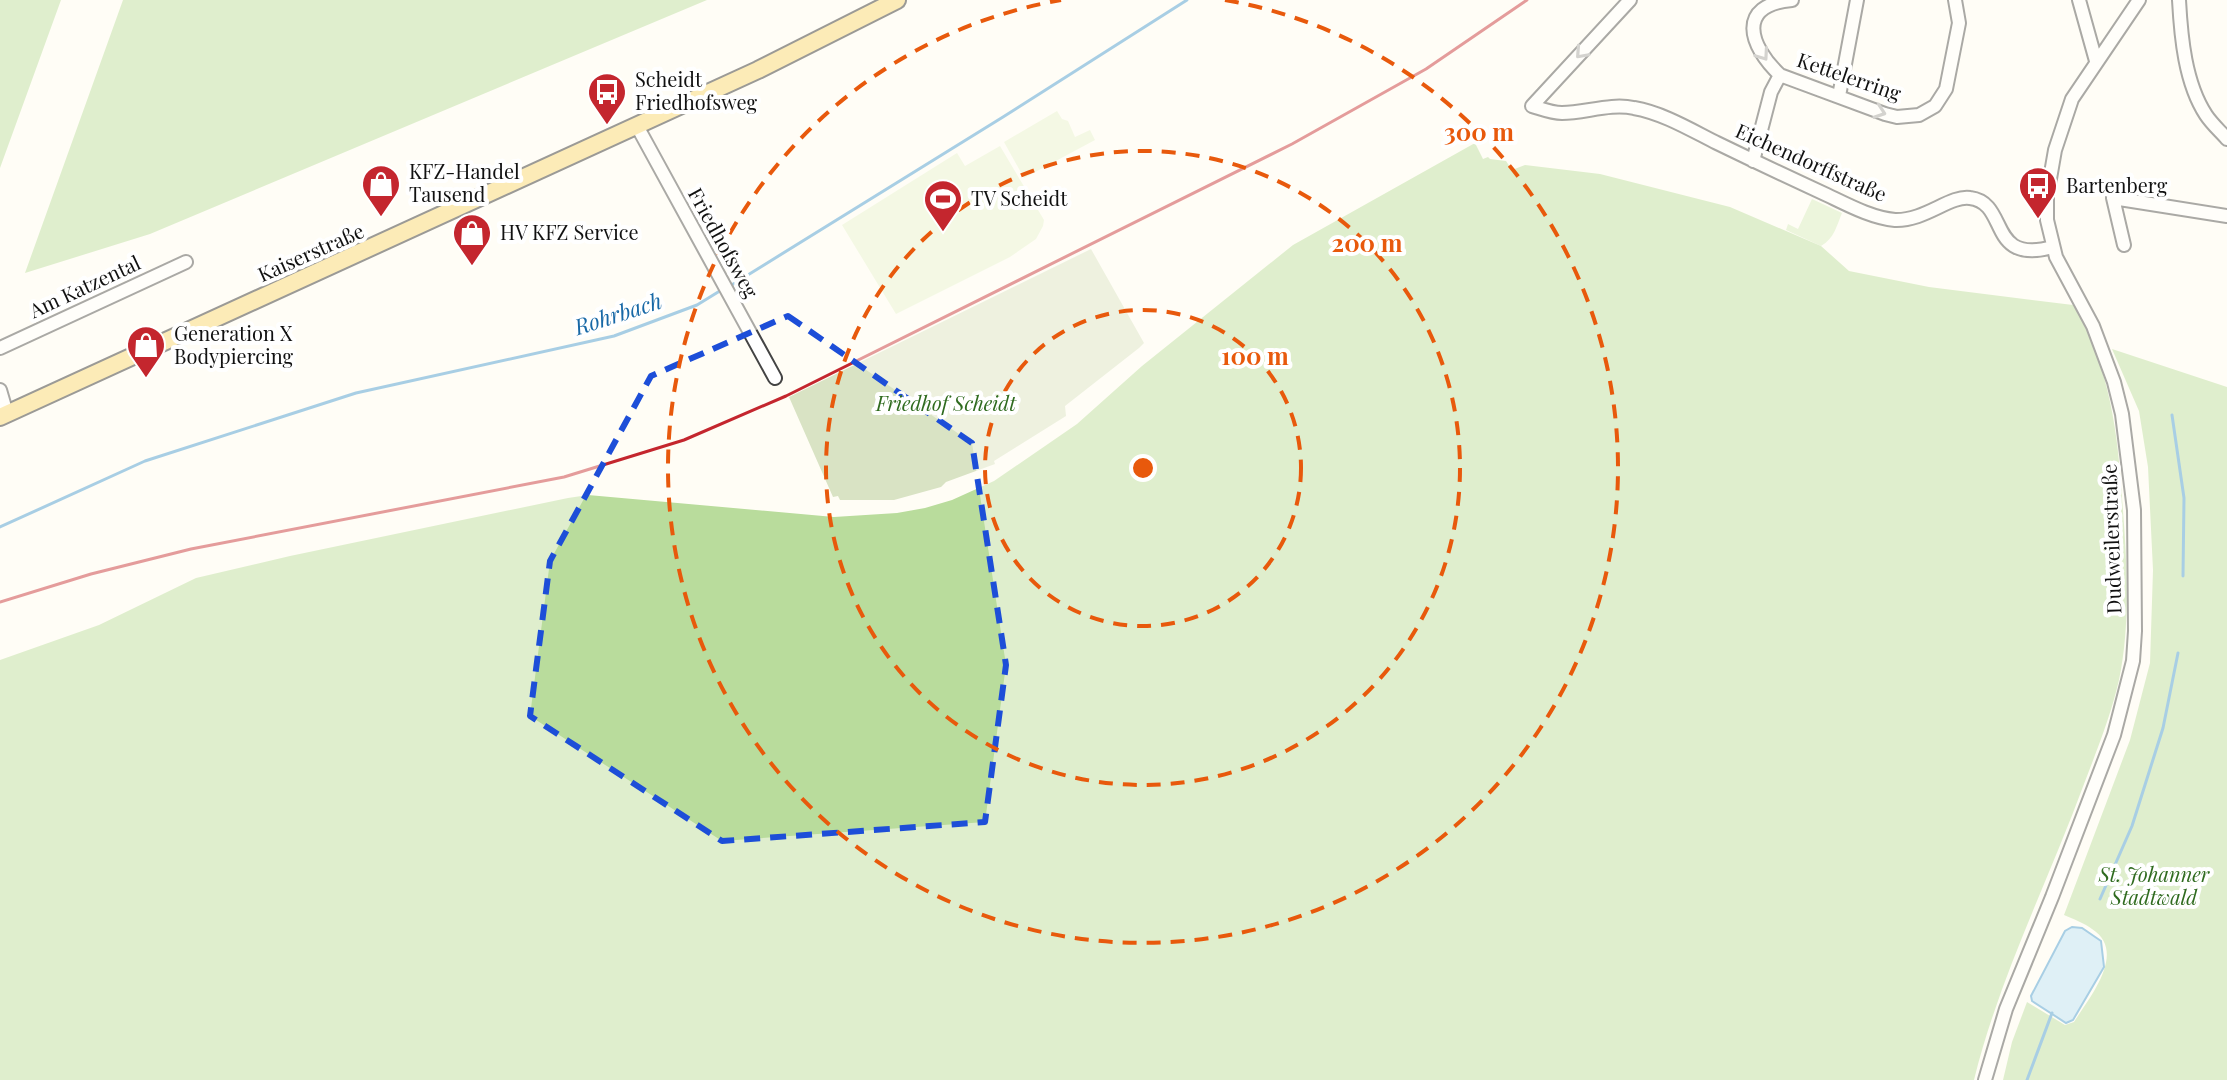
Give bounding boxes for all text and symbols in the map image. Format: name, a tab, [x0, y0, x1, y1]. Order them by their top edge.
one-way arrow	[1576, 44, 1590, 58]
street label: Kettelerring	[1794, 45, 1905, 106]
one-way arrow	[1753, 46, 1768, 60]
place label: Scheidt Friedhofsweg	[635, 65, 758, 115]
bus stop icon: Scheidt Friedhofsweg	[586, 71, 628, 126]
one-way arrow	[1872, 102, 1886, 118]
text: 300 m	[1444, 115, 1514, 147]
street label: Eichendorffstraße	[1732, 116, 1891, 207]
place label: KFZ-Handel Tausend	[409, 157, 520, 207]
shop icon: KFZ-Handel Tausend	[360, 163, 402, 218]
bus stop icon: Bartenberg	[2017, 165, 2059, 220]
place label: Bartenberg	[2066, 171, 2168, 198]
sports icon: TV Scheidt	[922, 178, 964, 233]
street label: Friedhofsweg	[683, 182, 766, 303]
place label: TV Scheidt	[971, 184, 1068, 211]
shop icon: HV KFZ Service	[451, 212, 493, 267]
street label: Kaiserstraße	[253, 216, 368, 287]
place label: HV KFZ Service	[500, 218, 639, 245]
text: 200 m	[1332, 226, 1403, 258]
street label: Am Katzental	[23, 248, 145, 324]
water label: Rohrbach	[569, 285, 665, 342]
place label: Generation X Bodypiercing	[174, 319, 294, 369]
shop icon: Generation X Bodypiercing	[125, 324, 167, 379]
text: 100 m	[1221, 339, 1289, 371]
park label: Friedhof Scheidt	[875, 389, 1017, 416]
centre of rings	[1129, 454, 1157, 482]
street label: Dudweilerstraße	[2094, 464, 2127, 615]
park label: St. Johanner Stadtwald	[2098, 860, 2211, 910]

